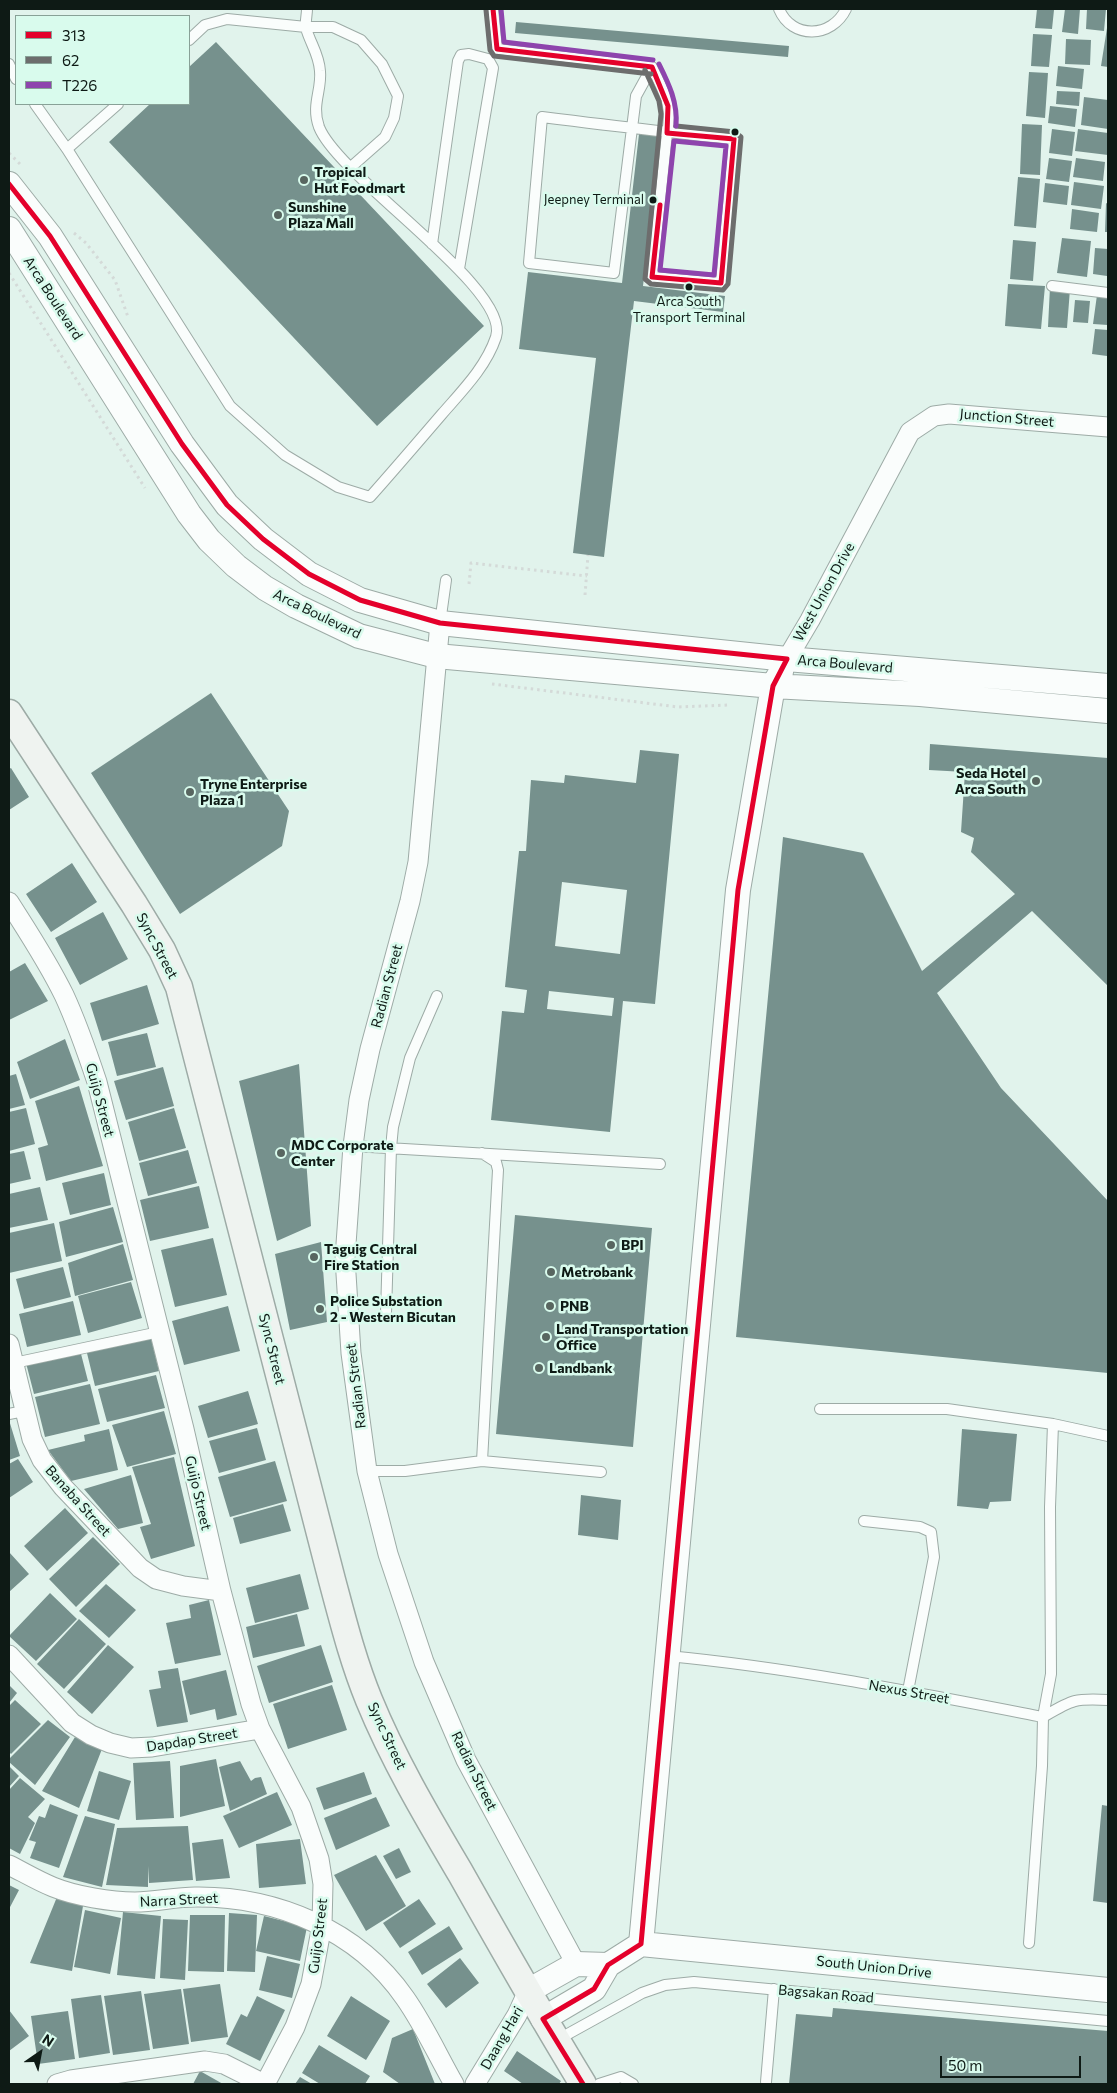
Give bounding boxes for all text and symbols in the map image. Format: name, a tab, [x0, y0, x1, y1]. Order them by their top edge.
legend	[15, 15, 190, 105]
text: 313	[62, 26, 86, 44]
text: 62	[62, 51, 79, 69]
text: T226	[62, 76, 97, 94]
unlabelled marker	[730, 127, 740, 137]
place label: Tropical Hut Foodmart	[314, 164, 405, 196]
marker: Tropical Hut Foodmart	[298, 174, 310, 186]
place label: Jeepney Terminal	[544, 192, 644, 208]
marker: Jeepney Terminal	[648, 195, 658, 205]
place label: Sunshine Plaza Mall	[288, 199, 354, 232]
marker: Sunshine Plaza Mall	[272, 209, 284, 221]
street label: Arca Boulevard	[20, 253, 86, 343]
marker: Arca South Transport Terminal	[684, 282, 694, 292]
place label: Arca South Transport Terminal	[633, 294, 745, 325]
street label: Junction Street	[959, 406, 1055, 430]
street label: West Union Drive	[790, 540, 858, 644]
street label: Arca Boulevard	[270, 585, 364, 643]
street label: Arca Boulevard	[797, 651, 893, 677]
place label: Seda Hotel Arca South	[955, 765, 1026, 798]
marker: Seda Hotel Arca South	[1030, 775, 1042, 787]
place label: Tryne Enterprise Plaza 1	[200, 776, 307, 809]
marker: Tryne Enterprise Plaza 1	[184, 786, 196, 798]
street label: Sync Street	[133, 910, 181, 982]
street label: Radian Street	[368, 942, 406, 1030]
street label: Guijo Street	[82, 1061, 118, 1139]
place label: MDC Corporate Center	[291, 1137, 394, 1170]
marker: MDC Corporate Center	[275, 1147, 287, 1159]
place label: BPI	[621, 1237, 644, 1253]
marker: BPI	[605, 1239, 617, 1251]
place label: Taguig Central Fire Station	[324, 1241, 417, 1274]
marker: Taguig Central Fire Station	[308, 1251, 320, 1263]
place label: Metrobank	[561, 1264, 633, 1280]
marker: Metrobank	[545, 1266, 557, 1278]
place label: Police Substation 2 - Western Bicutan	[330, 1293, 456, 1325]
place label: PNB	[560, 1298, 589, 1314]
marker: PNB	[544, 1300, 556, 1312]
marker: Police Substation 2 - Western Bicutan	[314, 1303, 326, 1315]
street label: Sync Street	[255, 1312, 289, 1386]
place label: Land Transportation Office	[556, 1321, 688, 1354]
marker: Land Transportation Office	[540, 1331, 552, 1343]
street label: Radian Street	[342, 1342, 370, 1430]
place label: Landbank	[549, 1360, 613, 1376]
marker: Landbank	[533, 1362, 545, 1374]
street label: Guijo Street	[181, 1454, 215, 1532]
street label: Banaba Street	[42, 1462, 114, 1540]
street label: Nexus Street	[867, 1677, 951, 1707]
street label: Sync Street	[364, 1700, 410, 1772]
street label: Dapdap Street	[145, 1725, 239, 1755]
street label: Radian Street	[448, 1729, 500, 1813]
street label: Narra Street	[139, 1890, 219, 1910]
street label: Guijo Street	[305, 1897, 331, 1975]
street label: South Union Drive	[816, 1953, 932, 1981]
street label: Bagsakan Road	[777, 1981, 875, 2007]
street label: Daang Hari	[477, 2003, 527, 2073]
north arrow	[15, 2028, 65, 2078]
text: N	[39, 2030, 57, 2050]
scale bar	[942, 2046, 1083, 2078]
text: 50 m	[948, 2056, 982, 2074]

